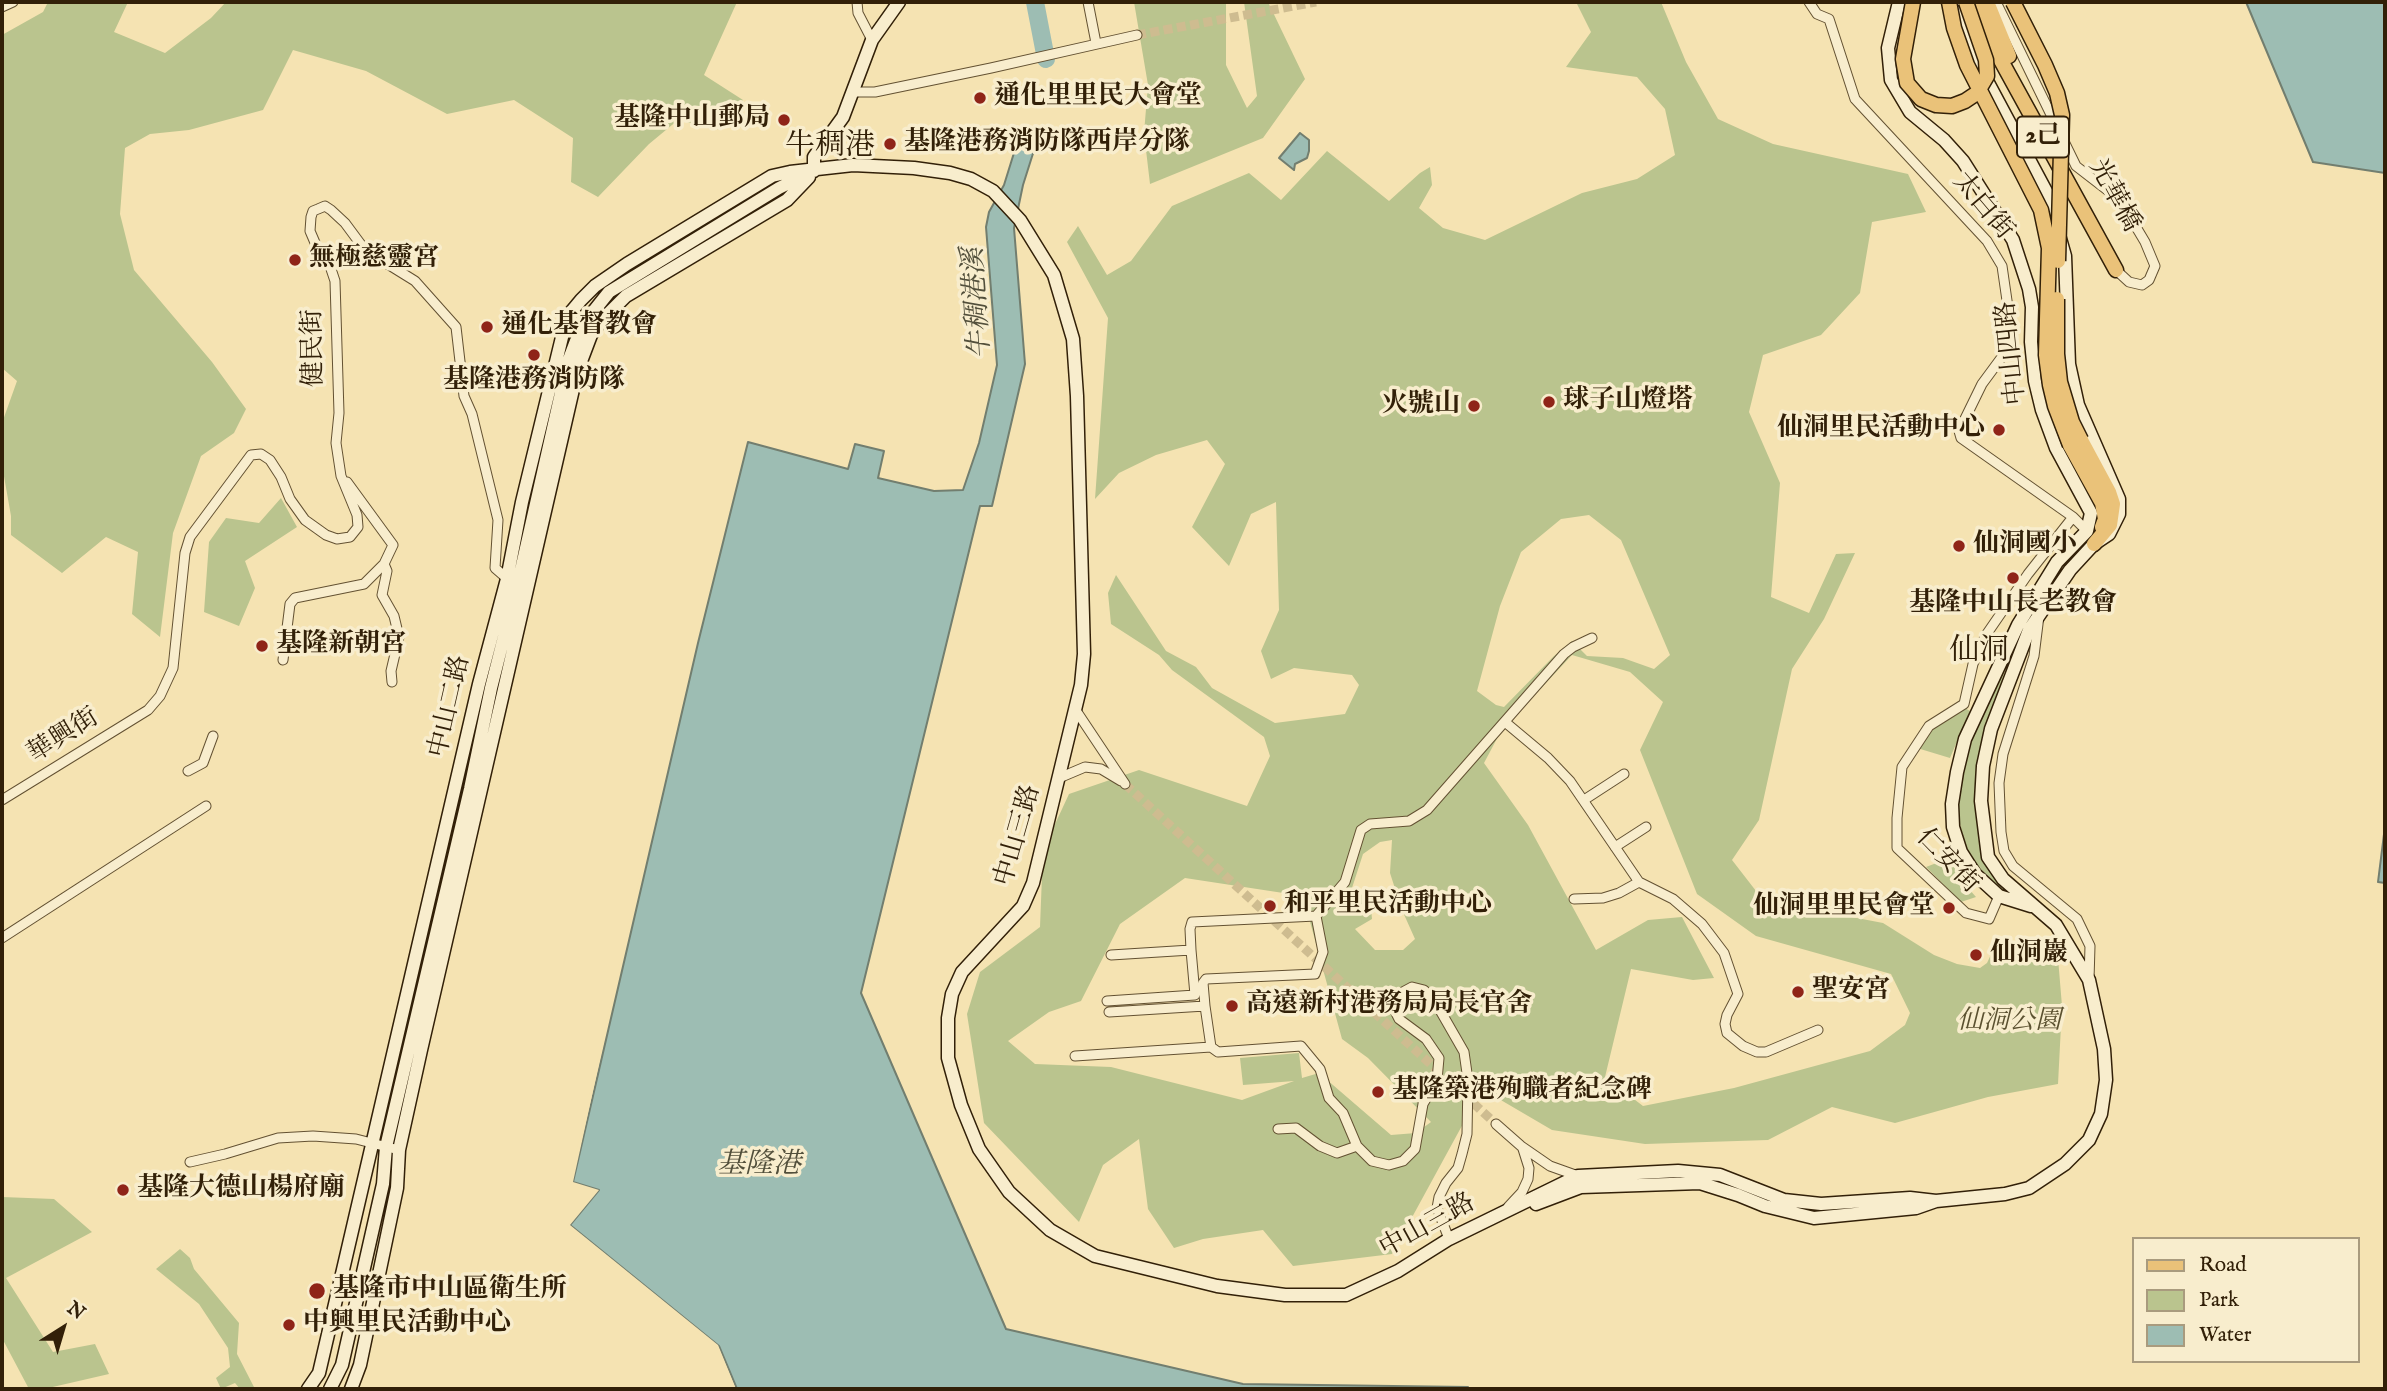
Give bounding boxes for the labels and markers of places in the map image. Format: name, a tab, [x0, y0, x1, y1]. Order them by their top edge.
place label: 通化里里民大會堂	[994, 82, 1202, 114]
marker: 通化里里民大會堂	[972, 90, 988, 106]
place label: 基隆中山郵局	[614, 104, 770, 136]
marker: 基隆中山郵局	[776, 112, 792, 128]
place label: 基隆港務消防隊西岸分隊	[904, 128, 1190, 160]
marker: 基隆港務消防隊西岸分隊	[882, 136, 898, 152]
place label: 無極慈靈宮	[309, 244, 439, 276]
marker: 無極慈靈宮	[287, 252, 303, 268]
place label: 通化基督教會	[501, 311, 657, 343]
marker: 通化基督教會	[479, 319, 495, 335]
marker: 基隆港務消防隊	[526, 347, 542, 363]
place label: 基隆港務消防隊	[443, 366, 625, 398]
place label: 球子山燈塔	[1563, 386, 1693, 418]
place label: 火號山	[1382, 390, 1460, 422]
marker: 球子山燈塔	[1541, 394, 1557, 410]
marker: 火號山	[1466, 398, 1482, 414]
place label: 仙洞里民活動中心	[1777, 414, 1985, 446]
marker: 仙洞里民活動中心	[1991, 422, 2007, 438]
place label: 仙洞國小	[1973, 530, 2077, 562]
marker: 仙洞國小	[1951, 538, 1967, 554]
marker: 基隆中山長老教會	[2005, 570, 2021, 586]
place label: 基隆中山長老教會	[1909, 589, 2117, 621]
place label: 基隆新朝宮	[276, 630, 406, 662]
marker: 基隆新朝宮	[254, 638, 270, 654]
place label: 和平里民活動中心	[1284, 890, 1492, 922]
place label: 仙洞里里民會堂	[1753, 892, 1935, 924]
marker: 和平里民活動中心	[1262, 898, 1278, 914]
marker: 仙洞里里民會堂	[1941, 900, 1957, 916]
place label: 仙洞巖	[1990, 939, 2068, 971]
marker: 仙洞巖	[1968, 947, 1984, 963]
place label: 聖安宮	[1812, 976, 1890, 1008]
marker: 聖安宮	[1790, 984, 1806, 1000]
place label: 高遠新村港務局局長官舍	[1246, 990, 1532, 1022]
marker: 高遠新村港務局局長官舍	[1224, 998, 1240, 1014]
place label: 基隆築港殉職者紀念碑	[1392, 1076, 1652, 1108]
marker: 基隆築港殉職者紀念碑	[1370, 1084, 1386, 1100]
place label: 基隆大德山楊府廟	[137, 1174, 345, 1206]
marker: 基隆大德山楊府廟	[115, 1182, 131, 1198]
place label: 基隆市中山區衛生所	[333, 1275, 567, 1307]
marker: 基隆市中山區衛生所	[307, 1281, 327, 1301]
place label: 中興里民活動中心	[303, 1309, 511, 1341]
marker: 中興里民活動中心	[281, 1317, 297, 1333]

